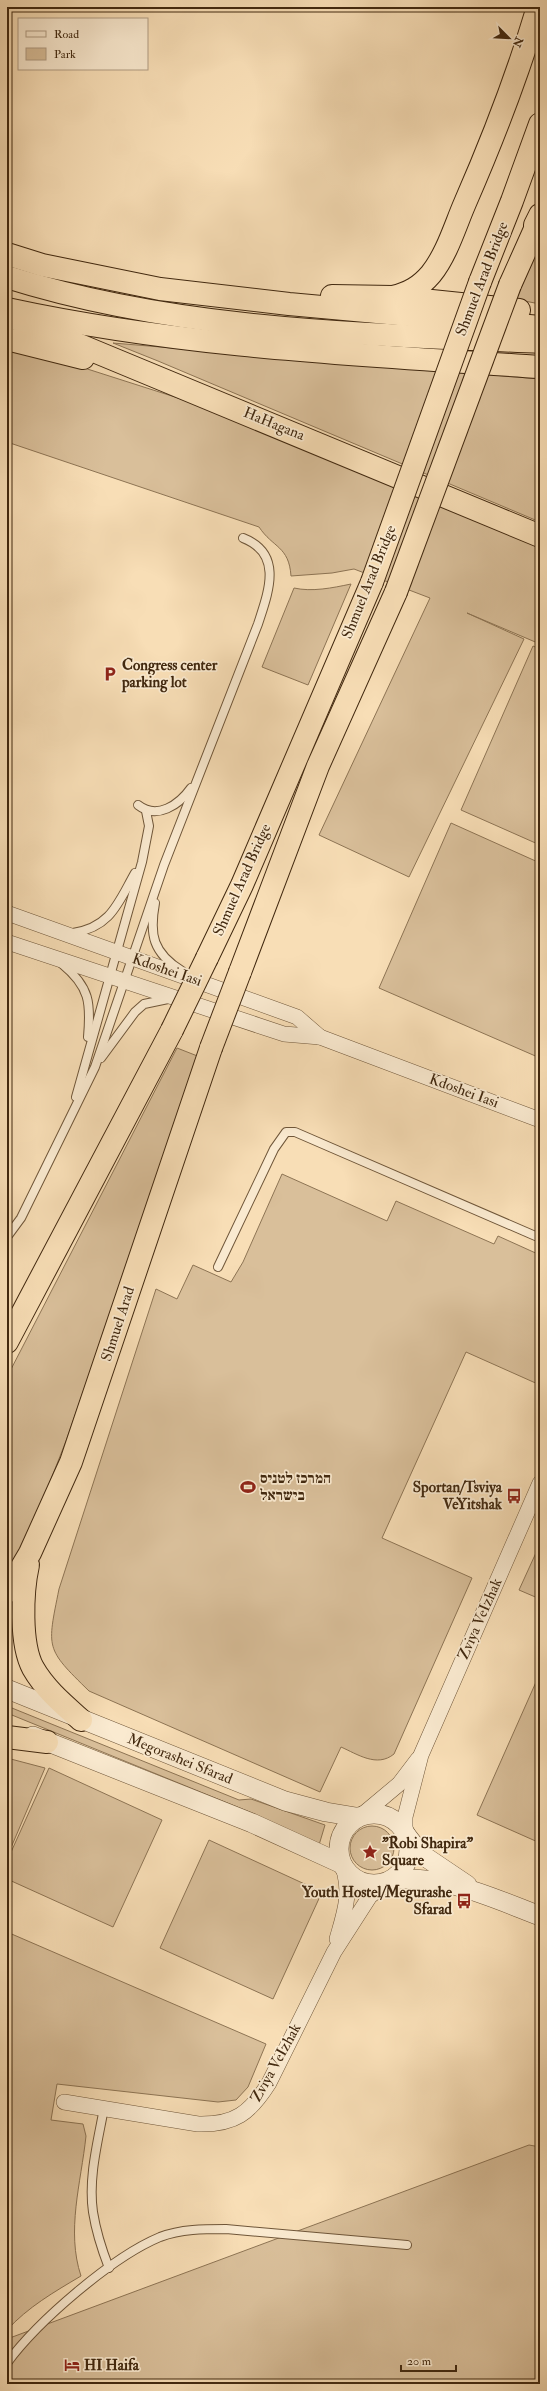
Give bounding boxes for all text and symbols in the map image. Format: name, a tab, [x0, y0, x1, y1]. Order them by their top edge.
legend	[18, 18, 148, 70]
north arrow	[489, 18, 529, 58]
text: Road	[54, 27, 79, 42]
text: N	[509, 34, 526, 50]
text: Park	[54, 47, 76, 62]
street label: Shmuel Arad Bridge	[451, 219, 513, 339]
street label: HaHagana	[241, 403, 308, 445]
street label: Shmuel Arad Bridge	[338, 522, 400, 642]
place label: Congress center parking lot	[121, 656, 218, 693]
parking icon: Congress center parking lot	[101, 665, 119, 683]
street label: Shmuel Arad Bridge	[209, 821, 275, 939]
street label: Kdoshei Iasi	[130, 949, 204, 991]
street label: Kdoshei Iasi	[427, 1070, 501, 1112]
street label: Shmuel Arad	[97, 1284, 139, 1364]
place label: המרכז לטניס בישראל	[260, 1469, 331, 1505]
sports icon: המרכז לטניס בישראל	[239, 1478, 257, 1496]
place label: Sportan/Tsviya VeYitshak	[413, 1478, 503, 1514]
bus stop icon: Sportan/Tsviya VeYitshak	[505, 1487, 523, 1505]
street label: Zviya VeIzhak	[454, 1575, 506, 1663]
street label: Megorashei Sfarad	[125, 1729, 236, 1789]
place label: "Robi Shapira" Square	[382, 1834, 474, 1871]
place icon: "Robi Shapira" Square	[361, 1843, 379, 1861]
place label: Youth Hostel/Megurashe Sfarad	[301, 1883, 453, 1919]
bus stop icon: Youth Hostel/Megurashe Sfarad	[455, 1892, 473, 1910]
street label: Zviya VeIzhak	[247, 2020, 305, 2106]
scale bar	[401, 2347, 456, 2373]
text: 20 m	[407, 2354, 432, 2369]
hotel icon: HI Haifa	[63, 2356, 81, 2374]
place label: HI Haifa	[84, 2356, 140, 2375]

